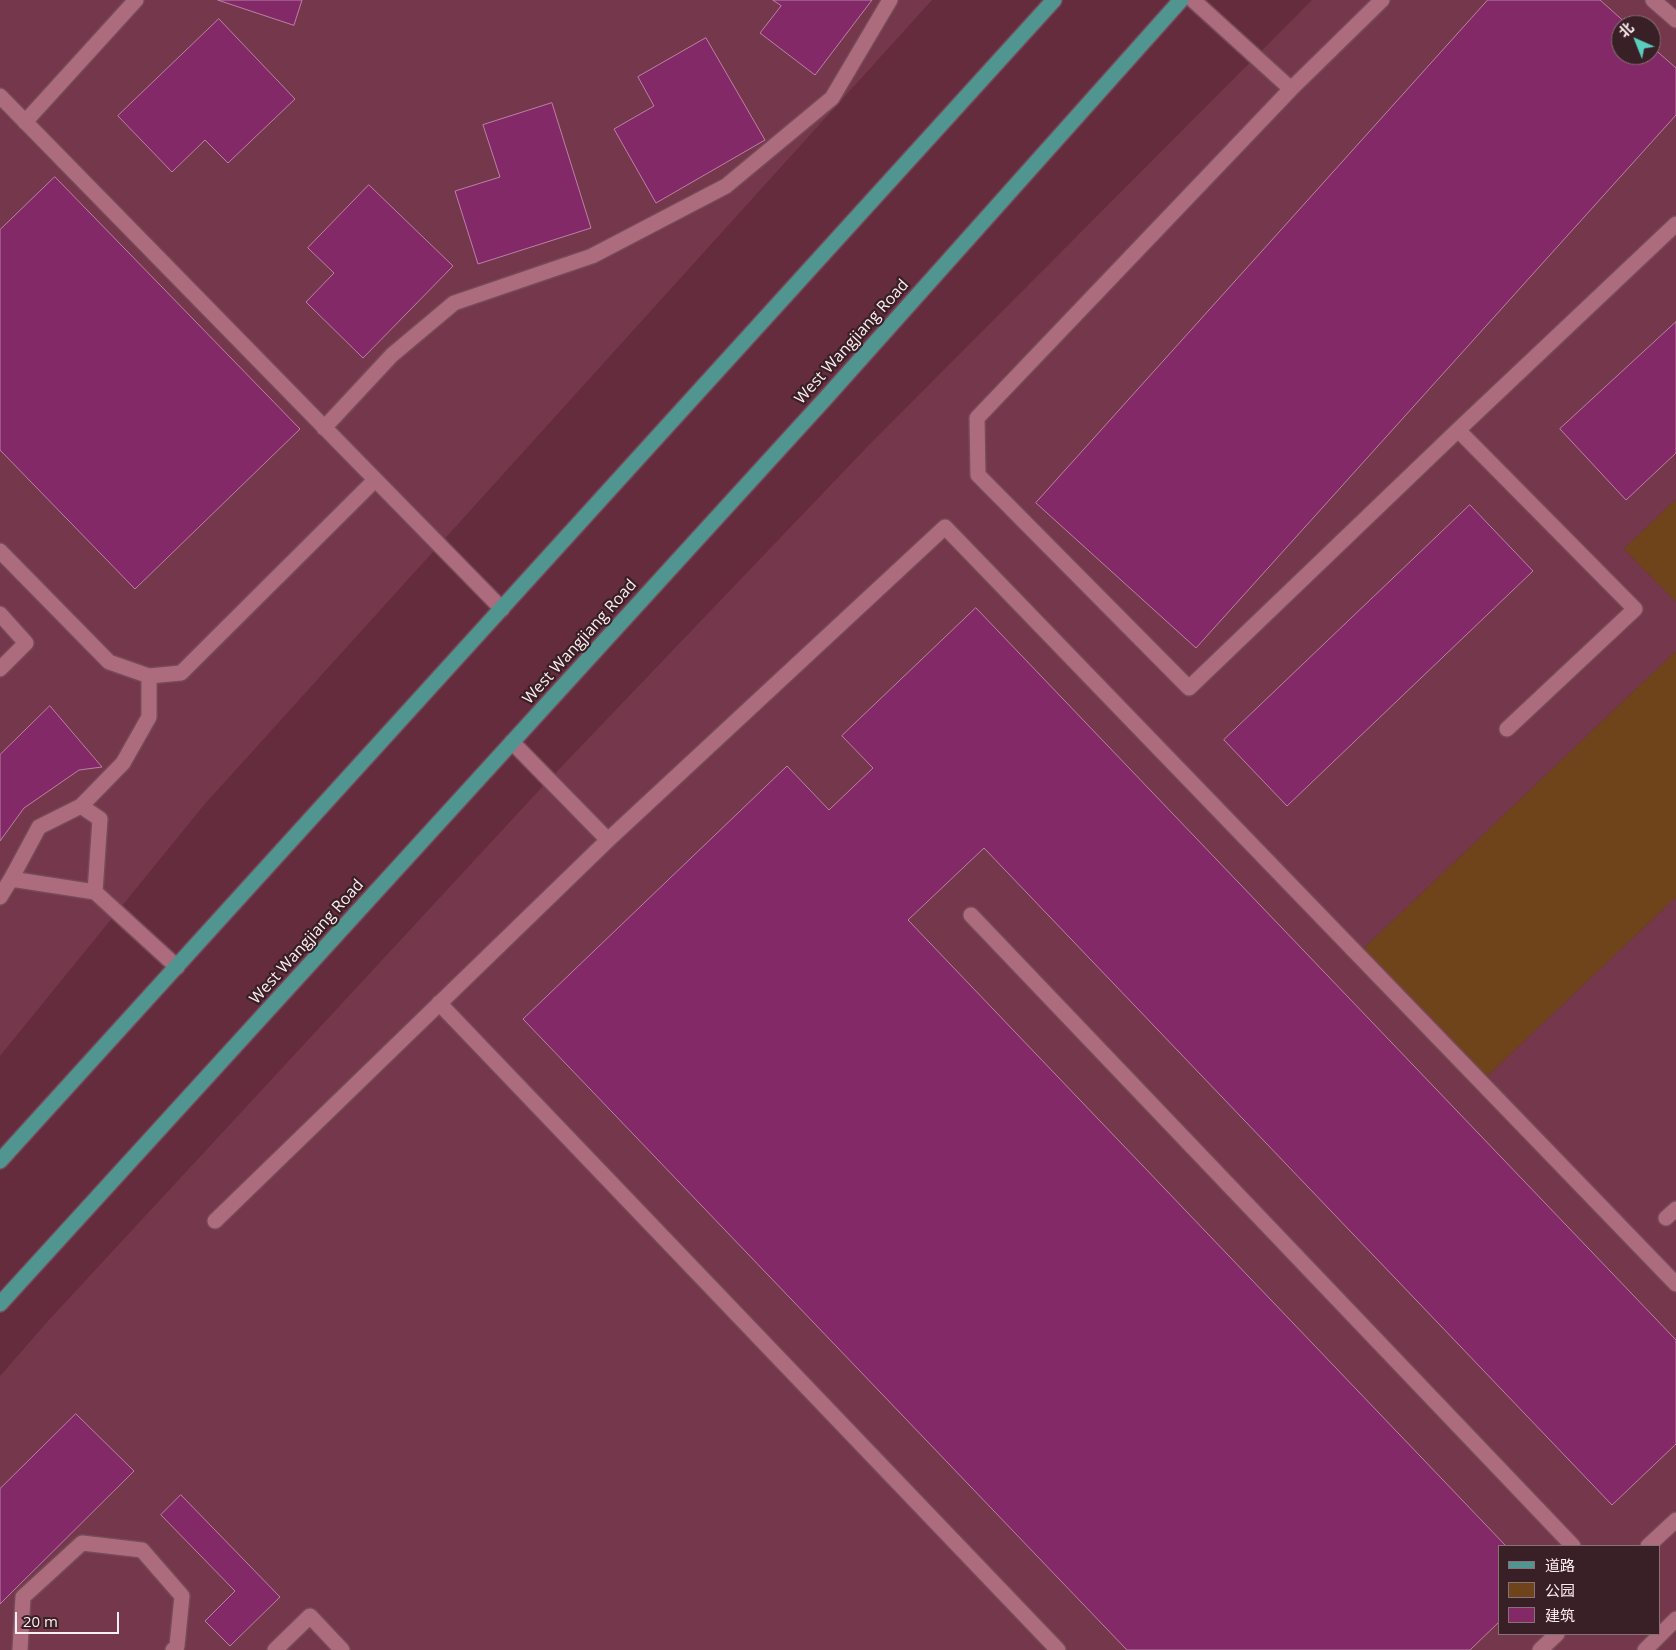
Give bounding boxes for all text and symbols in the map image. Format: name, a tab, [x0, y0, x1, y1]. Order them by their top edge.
north arrow	[1611, 15, 1661, 65]
text: 北	[1614, 18, 1638, 41]
street label: West Wangjiang Road	[791, 276, 913, 408]
street label: West Wangjiang Road	[519, 576, 641, 708]
street label: West Wangjiang Road	[246, 876, 368, 1008]
legend	[1498, 1545, 1661, 1635]
text: 道路	[1545, 1555, 1575, 1575]
text: 公园	[1545, 1580, 1575, 1600]
scale bar	[18, 1602, 121, 1634]
text: 建筑	[1545, 1605, 1575, 1625]
text: 20 m	[23, 1611, 58, 1631]

